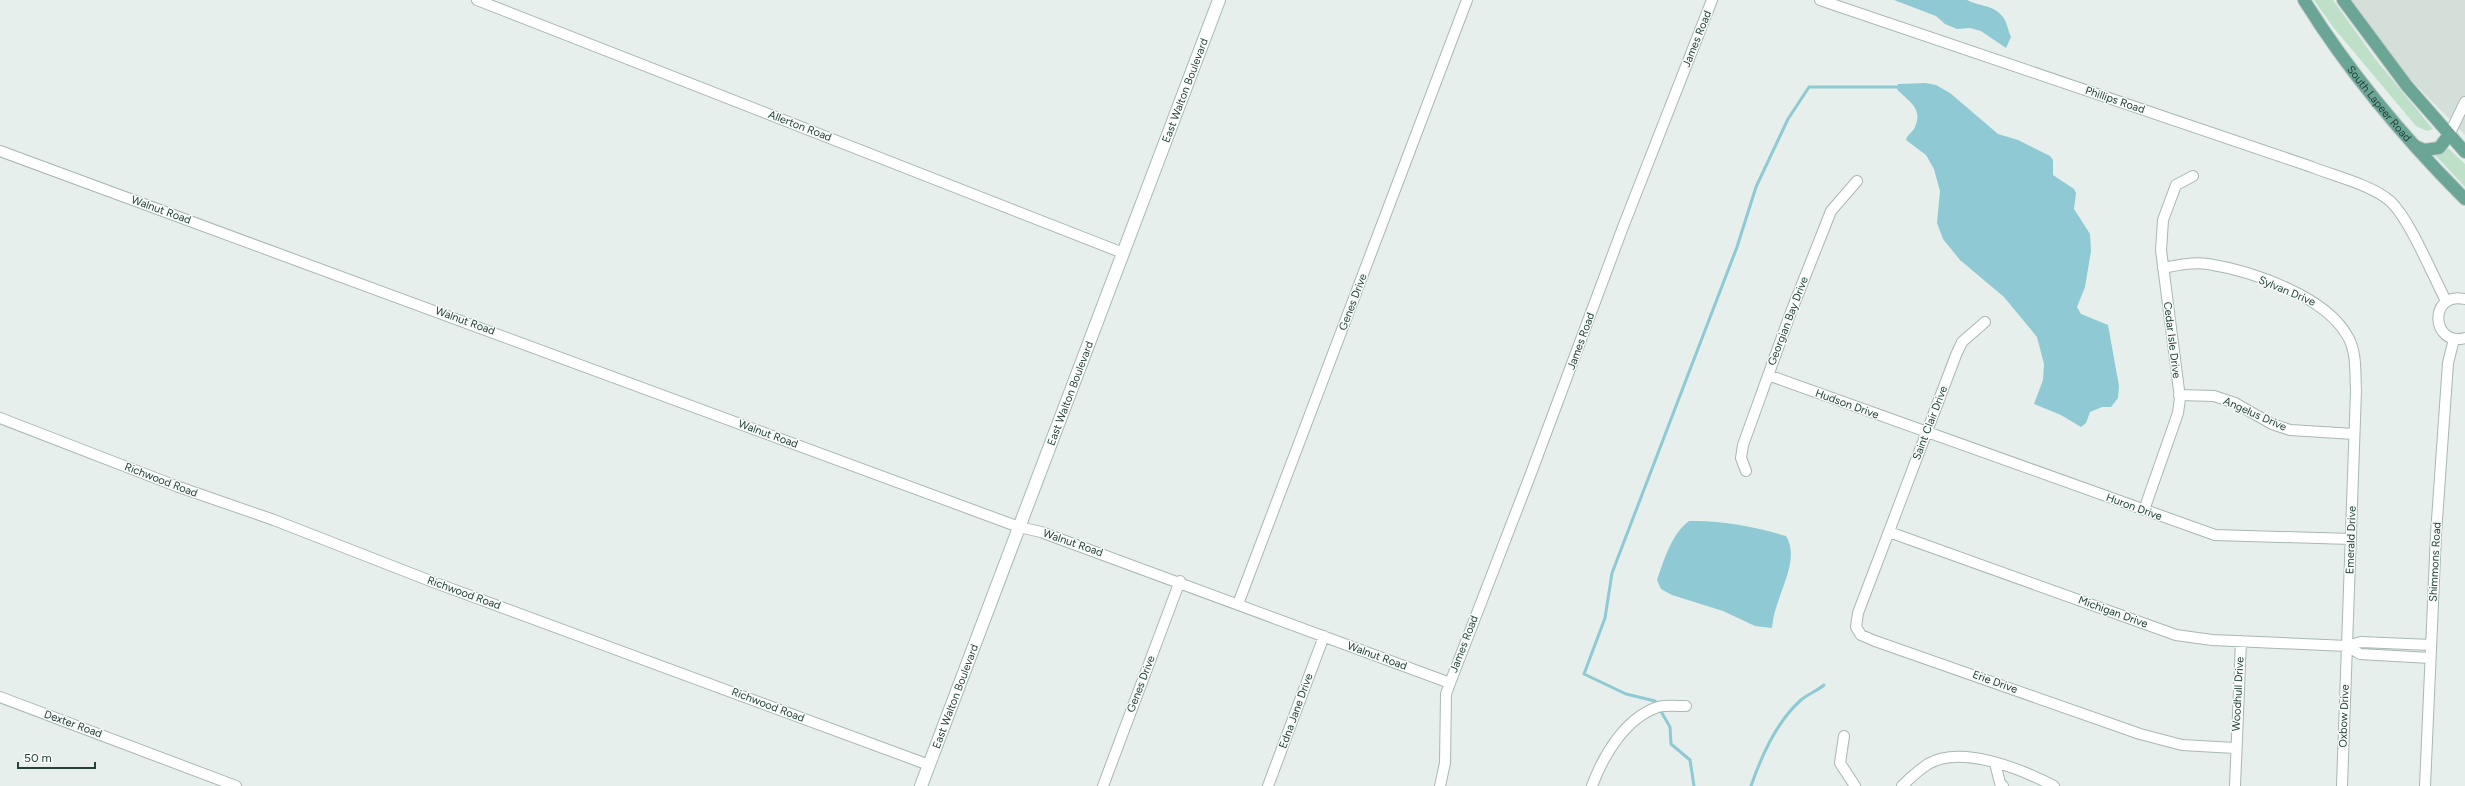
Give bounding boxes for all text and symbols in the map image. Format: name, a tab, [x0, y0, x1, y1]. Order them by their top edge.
street label: James Road	[1680, 9, 1714, 69]
street label: East Walton Boulevard	[1159, 36, 1210, 144]
street label: South Lapeer Road	[2345, 63, 2414, 144]
street label: Phillips Road	[2084, 84, 2146, 116]
street label: Allerton Road	[767, 108, 833, 144]
street label: Walnut Road	[129, 193, 193, 227]
street label: Genes Drive	[1336, 272, 1370, 332]
street label: Sylvan Drive	[2257, 273, 2317, 309]
street label: Georgian Bay Drive	[1765, 275, 1811, 367]
street label: Cedar Isle Drive	[2161, 301, 2183, 379]
street label: Walnut Road	[433, 304, 497, 338]
street label: James Road	[1565, 311, 1597, 371]
street label: East Walton Boulevard	[1044, 339, 1096, 447]
street label: Saint Clair Drive	[1910, 384, 1950, 462]
street label: Hudson Drive	[1813, 386, 1881, 422]
street label: Angelus Drive	[2221, 394, 2289, 434]
street label: Walnut Road	[736, 417, 800, 451]
street label: Richwood Road	[123, 460, 199, 500]
street label: Huron Drive	[2104, 491, 2164, 523]
street label: Emerald Drive	[2343, 506, 2359, 574]
street label: Shimmons Road	[2426, 522, 2444, 602]
street label: Walnut Road	[1041, 527, 1105, 559]
street label: Richwood Road	[426, 574, 502, 612]
street label: Michigan Drive	[2077, 593, 2149, 631]
street label: James Road	[1447, 614, 1481, 674]
street label: Walnut Road	[1345, 639, 1409, 673]
street label: East Walton Boulevard	[929, 642, 981, 750]
street label: Genes Drive	[1124, 654, 1158, 714]
street label: Woodhull Drive	[2230, 656, 2246, 732]
street label: Erie Drive	[1971, 668, 2019, 696]
street label: Edna Jane Drive	[1276, 672, 1316, 750]
street label: Oxbow Drive	[2336, 684, 2352, 748]
street label: Richwood Road	[730, 685, 806, 725]
street label: Dexter Road	[42, 708, 104, 740]
scale bar	[18, 744, 95, 770]
text: 50 m	[24, 751, 52, 765]

